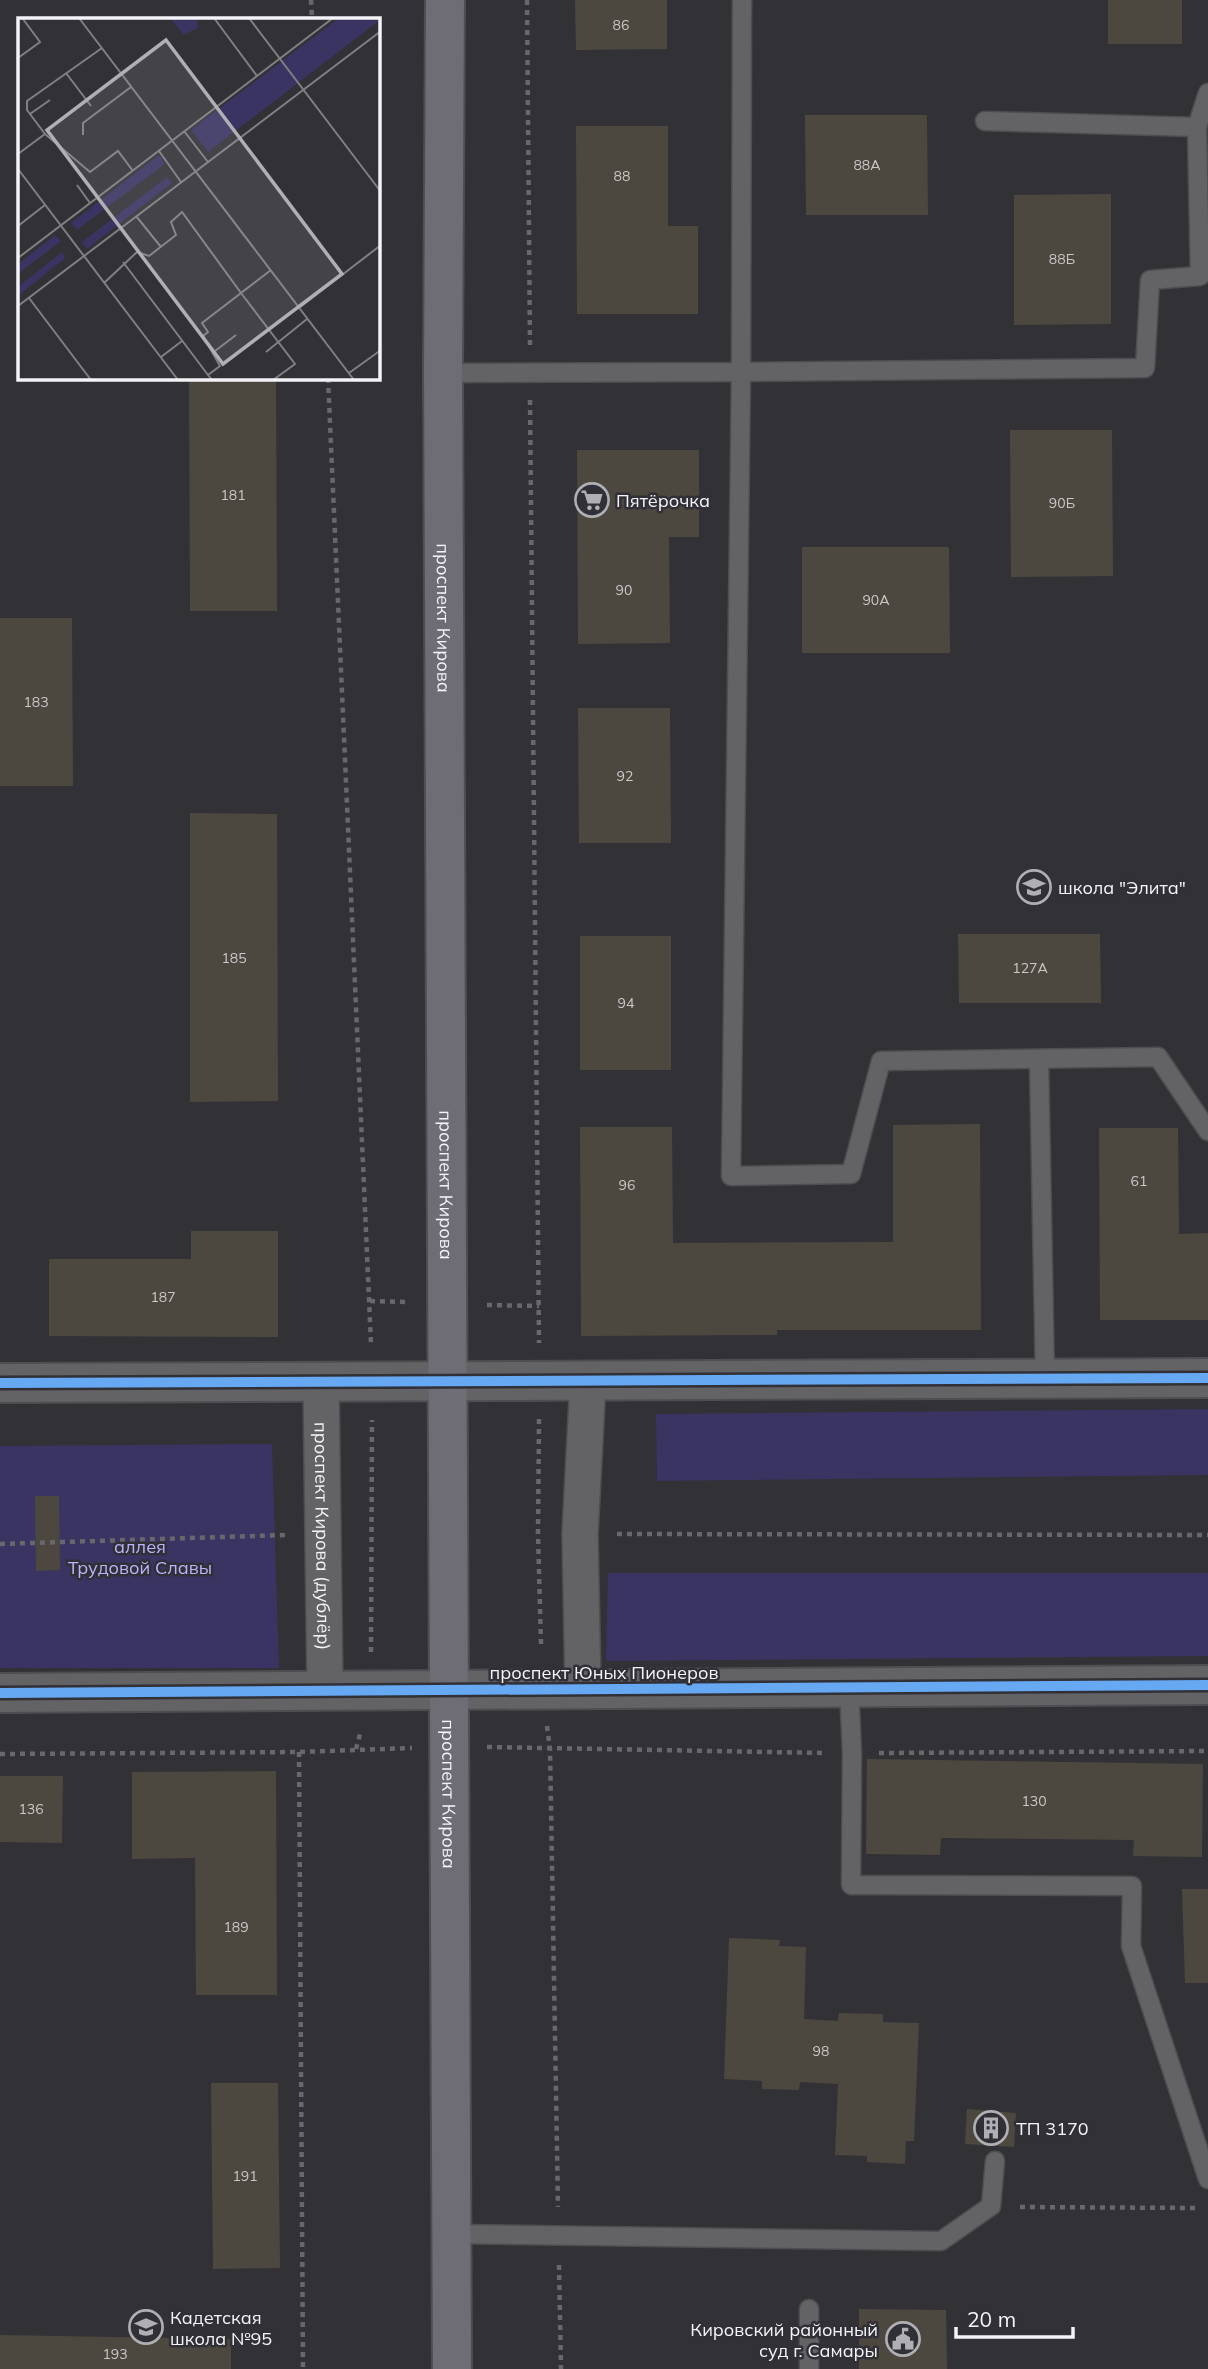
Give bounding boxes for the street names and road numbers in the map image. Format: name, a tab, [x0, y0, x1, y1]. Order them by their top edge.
street label: проспект Кирова	[432, 543, 456, 693]
street label: проспект Кирова	[435, 1110, 458, 1260]
street label: проспект Кирова (дублёр)	[310, 1422, 336, 1650]
street label: проспект Юных Пионеров	[489, 1661, 719, 1684]
street label: проспект Кирова	[438, 1719, 461, 1869]

